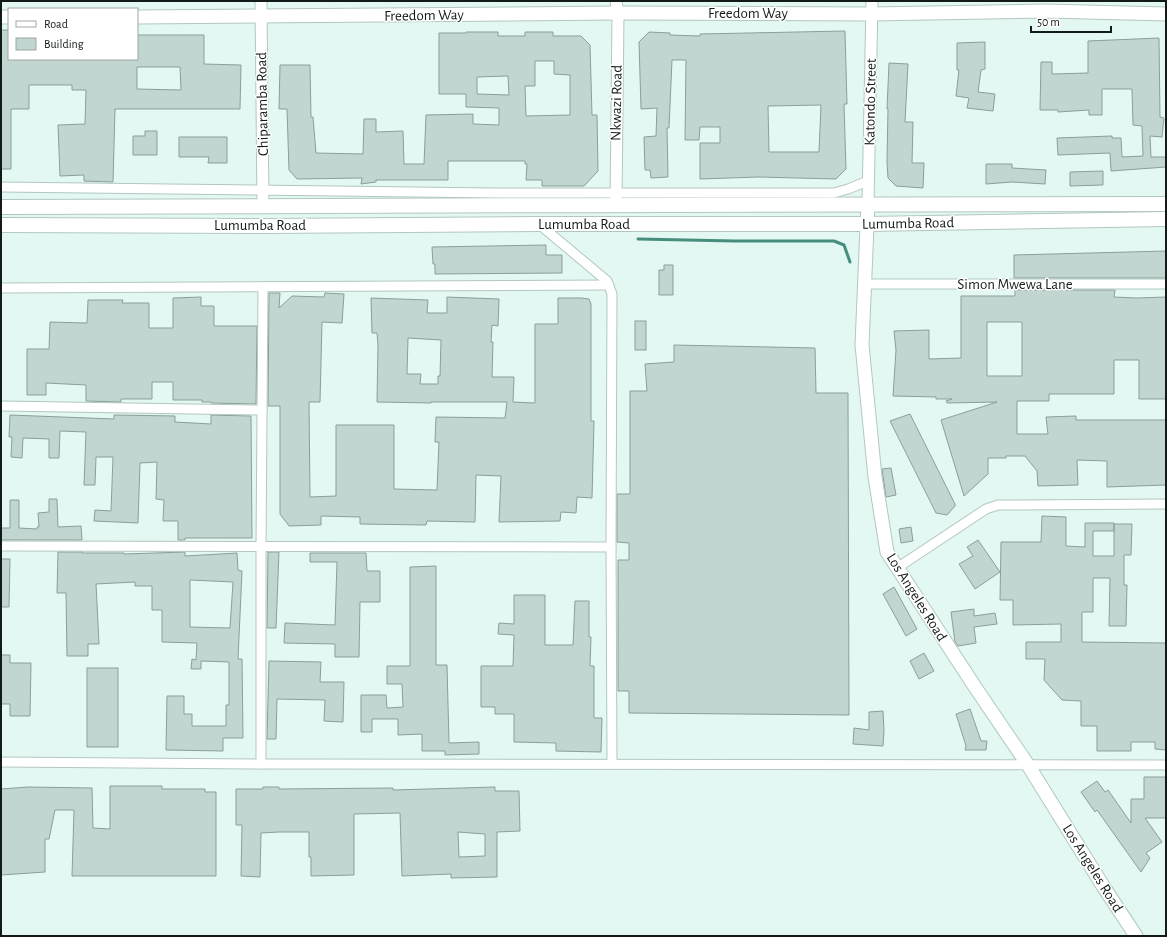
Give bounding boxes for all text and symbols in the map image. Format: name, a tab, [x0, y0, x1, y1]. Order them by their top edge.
street label: Freedom Way	[708, 6, 788, 21]
street label: Freedom Way	[384, 7, 465, 24]
legend	[8, 8, 138, 60]
scale bar	[1031, 8, 1111, 34]
text: 50 m	[1037, 16, 1060, 28]
text: Road	[44, 18, 68, 30]
text: Building	[44, 38, 84, 50]
street label: Chiparamba Road	[254, 52, 271, 156]
street label: Katondo Street	[862, 58, 879, 146]
street label: Nkwazi Road	[608, 65, 625, 141]
street label: Lumumba Road	[862, 215, 954, 232]
street label: Lumumba Road	[538, 217, 630, 232]
street label: Lumumba Road	[214, 218, 306, 233]
street label: Simon Mwewa Lane	[957, 277, 1073, 292]
street label: Los Angeles Road	[884, 551, 950, 644]
street label: Los Angeles Road	[1060, 822, 1126, 915]

